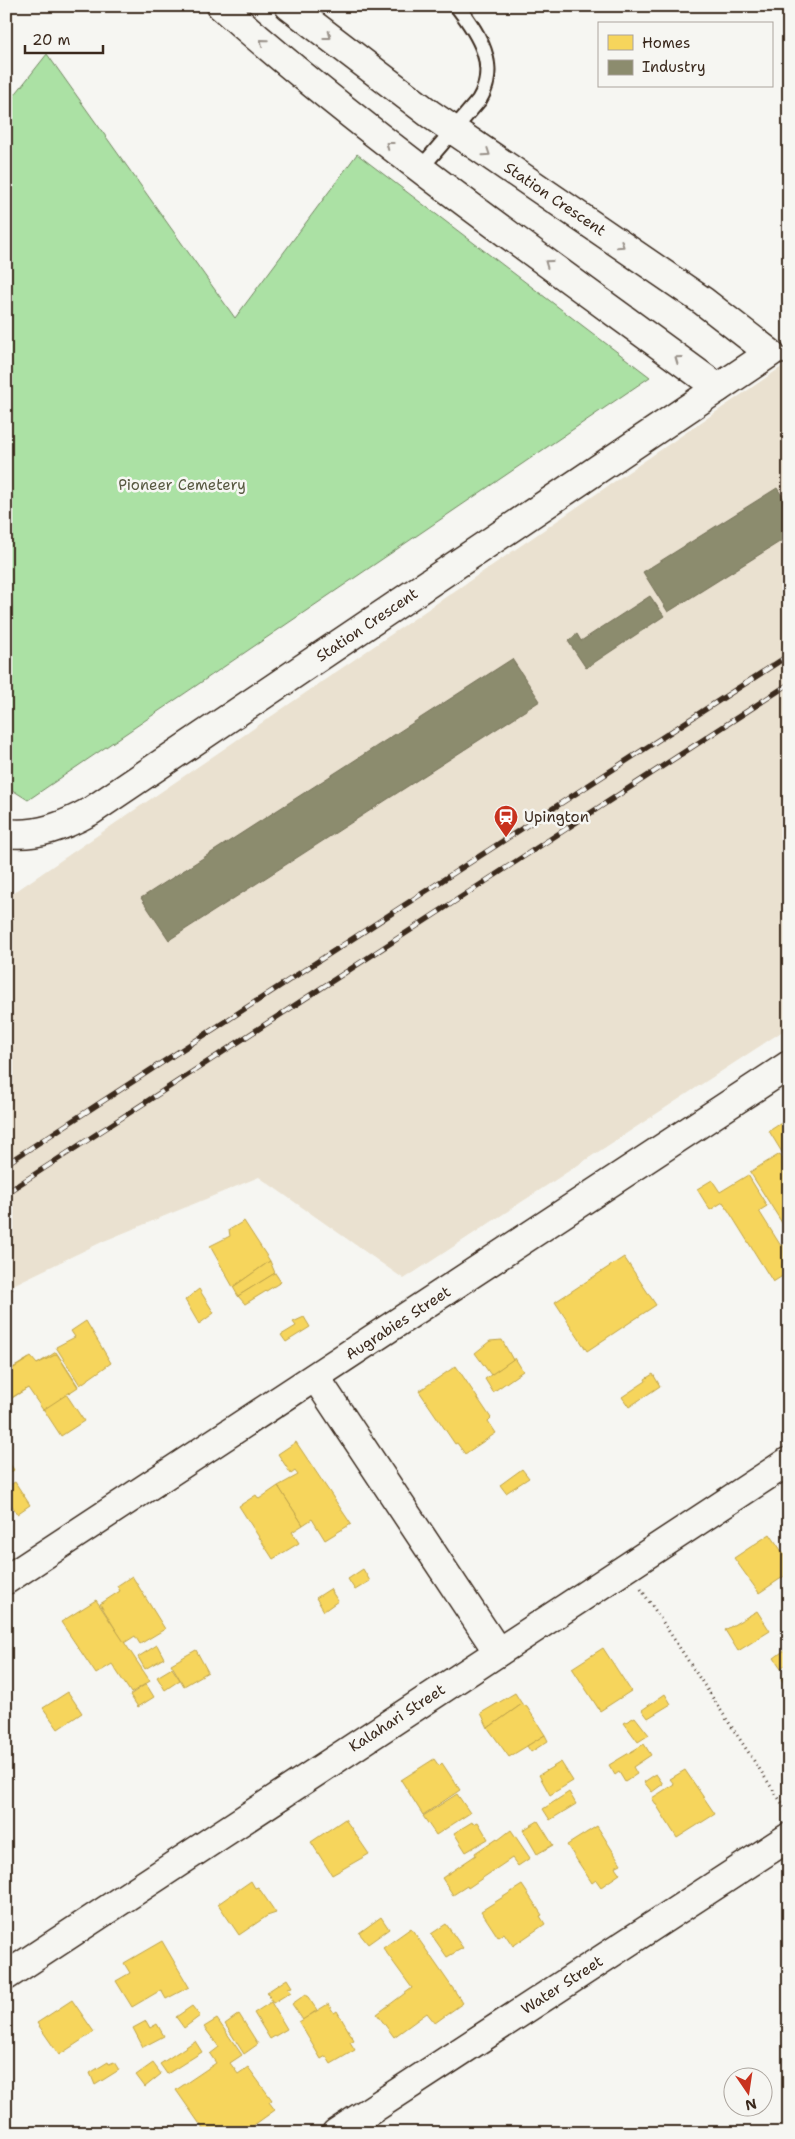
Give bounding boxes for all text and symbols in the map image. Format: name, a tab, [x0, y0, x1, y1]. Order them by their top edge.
scale bar	[25, 22, 102, 54]
legend	[598, 22, 772, 88]
text: 20 m	[32, 30, 71, 50]
one-way arrow	[322, 30, 332, 39]
text: Homes	[642, 33, 690, 53]
one-way arrow	[260, 40, 269, 48]
text: Industry	[642, 57, 706, 77]
one-way arrow	[385, 142, 395, 151]
one-way arrow	[481, 147, 491, 156]
street label: Station Crescent	[500, 157, 610, 241]
one-way arrow	[616, 239, 625, 248]
one-way arrow	[544, 260, 554, 269]
one-way arrow	[675, 357, 684, 365]
park label: Pioneer Cemetery	[118, 475, 246, 495]
street label: Station Crescent	[312, 583, 422, 667]
station icon: Upington	[493, 804, 519, 838]
place label: Upington	[524, 807, 589, 827]
street label: Augrabies Street	[342, 1282, 454, 1364]
street label: Kalahari Street	[345, 1679, 449, 1757]
street label: Water Street	[517, 1951, 607, 2019]
north arrow	[722, 2066, 772, 2116]
text: N	[743, 2095, 758, 2115]

